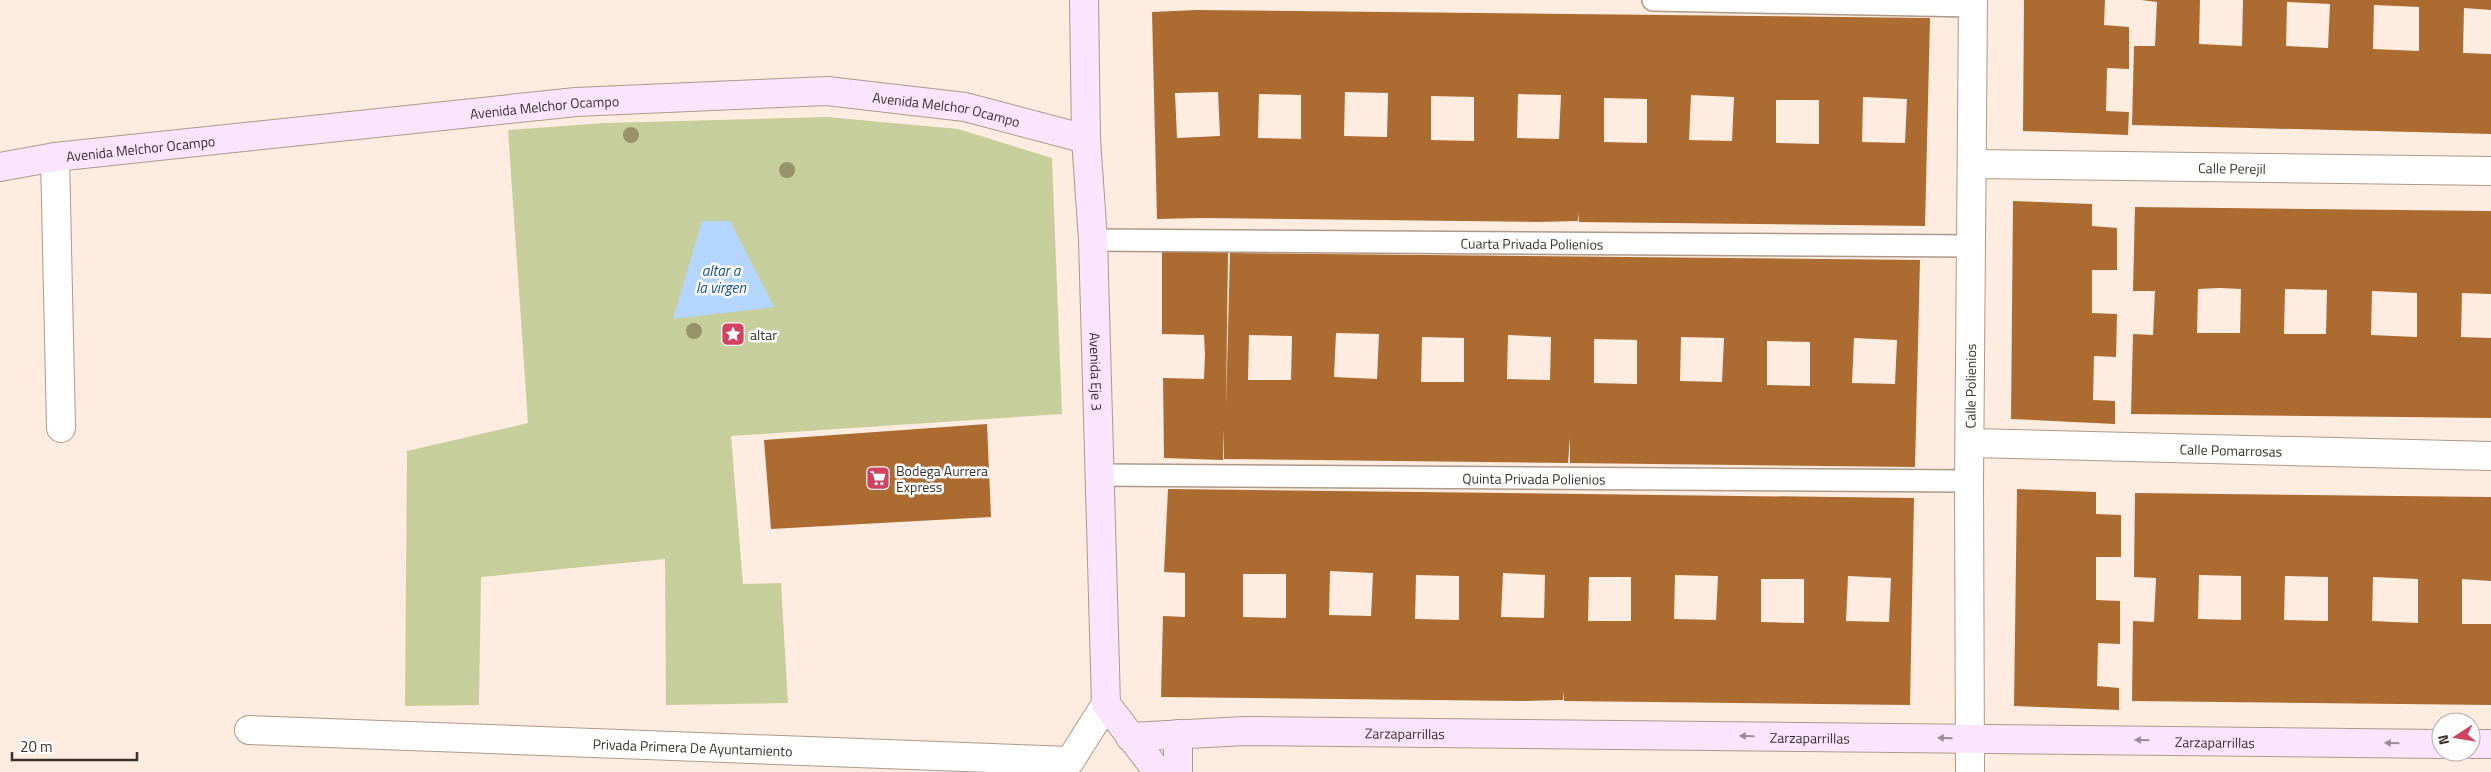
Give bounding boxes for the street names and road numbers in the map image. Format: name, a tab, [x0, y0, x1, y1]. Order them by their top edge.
street label: Avenida Melchor Ocampo	[872, 86, 1023, 132]
street label: Avenida Melchor Ocampo	[469, 90, 620, 124]
street label: Avenida Melchor Ocampo	[65, 130, 216, 166]
street label: Calle Perejil	[2198, 157, 2266, 178]
street label: Cuarta Privada Polienios	[1461, 232, 1603, 254]
street label: Avenida Eje 3	[1085, 332, 1108, 411]
street label: Calle Polienios	[1959, 343, 1981, 429]
street label: Calle Pomarrosas	[2179, 438, 2283, 461]
street label: Quinta Privada Polienios	[1462, 467, 1606, 489]
street label: Zarzaparrillas	[1365, 722, 1445, 744]
street label: Zarzaparrillas	[1770, 726, 1850, 748]
street label: Zarzaparrillas	[2175, 731, 2255, 752]
street label: Privada Primera De Ayuntamiento	[592, 732, 793, 761]

